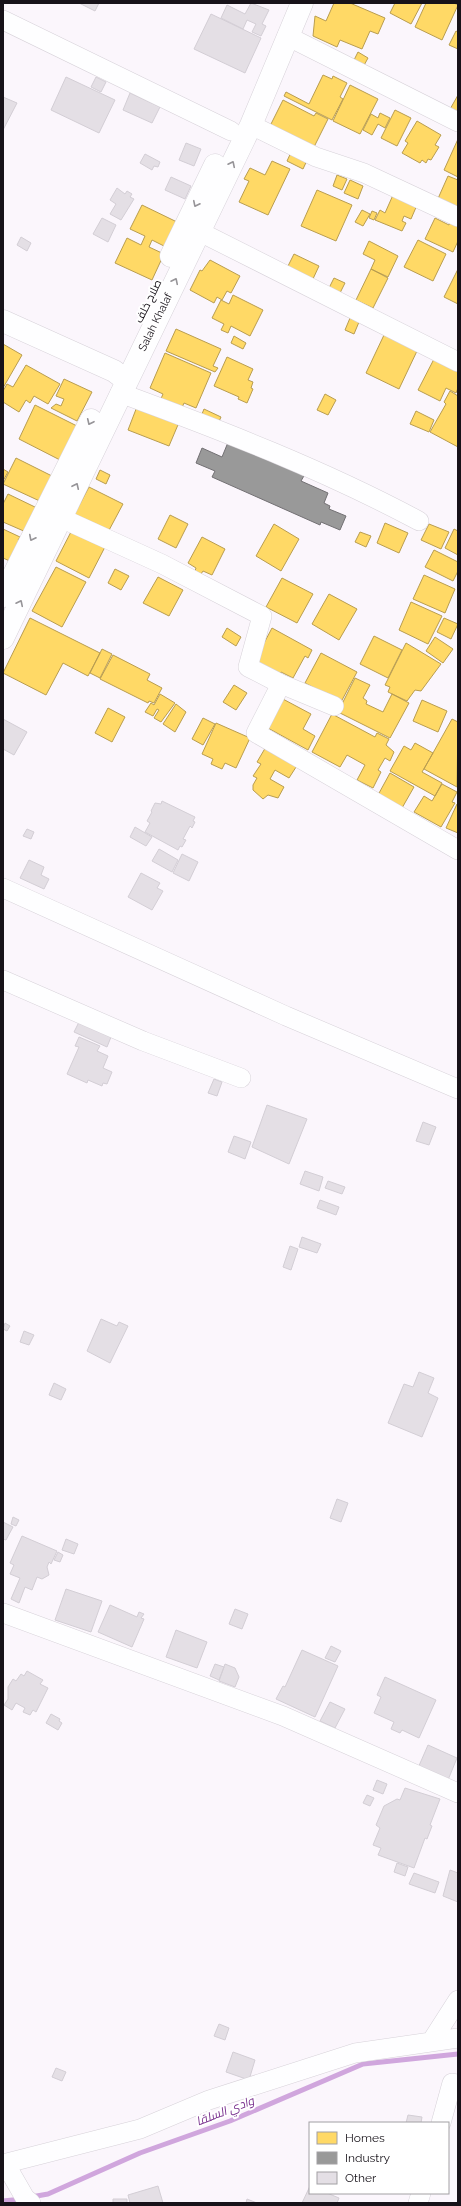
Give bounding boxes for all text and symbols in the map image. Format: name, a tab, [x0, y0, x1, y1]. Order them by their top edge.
one-way arrow	[227, 160, 235, 168]
one-way arrow	[193, 200, 201, 207]
street label: صلاح خلف	[132, 277, 165, 325]
one-way arrow	[171, 277, 178, 285]
street label: Salah Khalaf	[136, 291, 175, 353]
one-way arrow	[87, 417, 95, 425]
one-way arrow	[71, 483, 79, 490]
one-way arrow	[29, 534, 37, 541]
one-way arrow	[15, 600, 23, 607]
water label: وادي السلقا	[194, 2093, 258, 2131]
legend	[309, 2122, 449, 2194]
text: Homes	[345, 2131, 385, 2145]
text: Industry	[345, 2151, 391, 2165]
text: Other	[345, 2171, 377, 2185]

